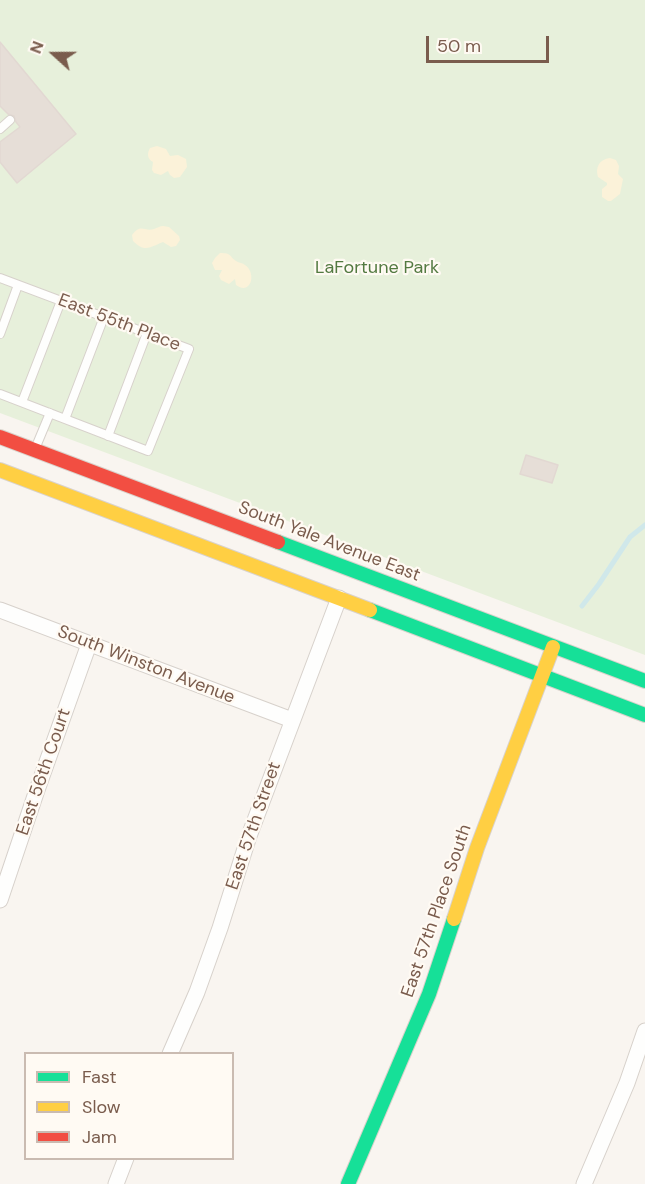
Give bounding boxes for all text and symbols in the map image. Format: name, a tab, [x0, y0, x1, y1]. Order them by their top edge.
north arrow	[24, 24, 84, 84]
scale bar	[429, 24, 552, 62]
text: 50 m	[437, 34, 481, 58]
text: N	[25, 38, 49, 57]
park label: LaFortune Park	[315, 257, 439, 279]
street label: East 55th Place	[55, 290, 183, 356]
street label: South Yale Avenue East	[235, 497, 423, 587]
street label: South Winston Avenue	[54, 621, 238, 709]
street label: East 56th Court	[12, 706, 76, 838]
street label: East 57th Street	[222, 759, 286, 893]
street label: East 57th Place South	[397, 822, 477, 1000]
legend	[24, 1052, 234, 1160]
text: Fast	[82, 1065, 117, 1089]
text: Slow	[82, 1095, 121, 1119]
text: Jam	[82, 1125, 117, 1149]

